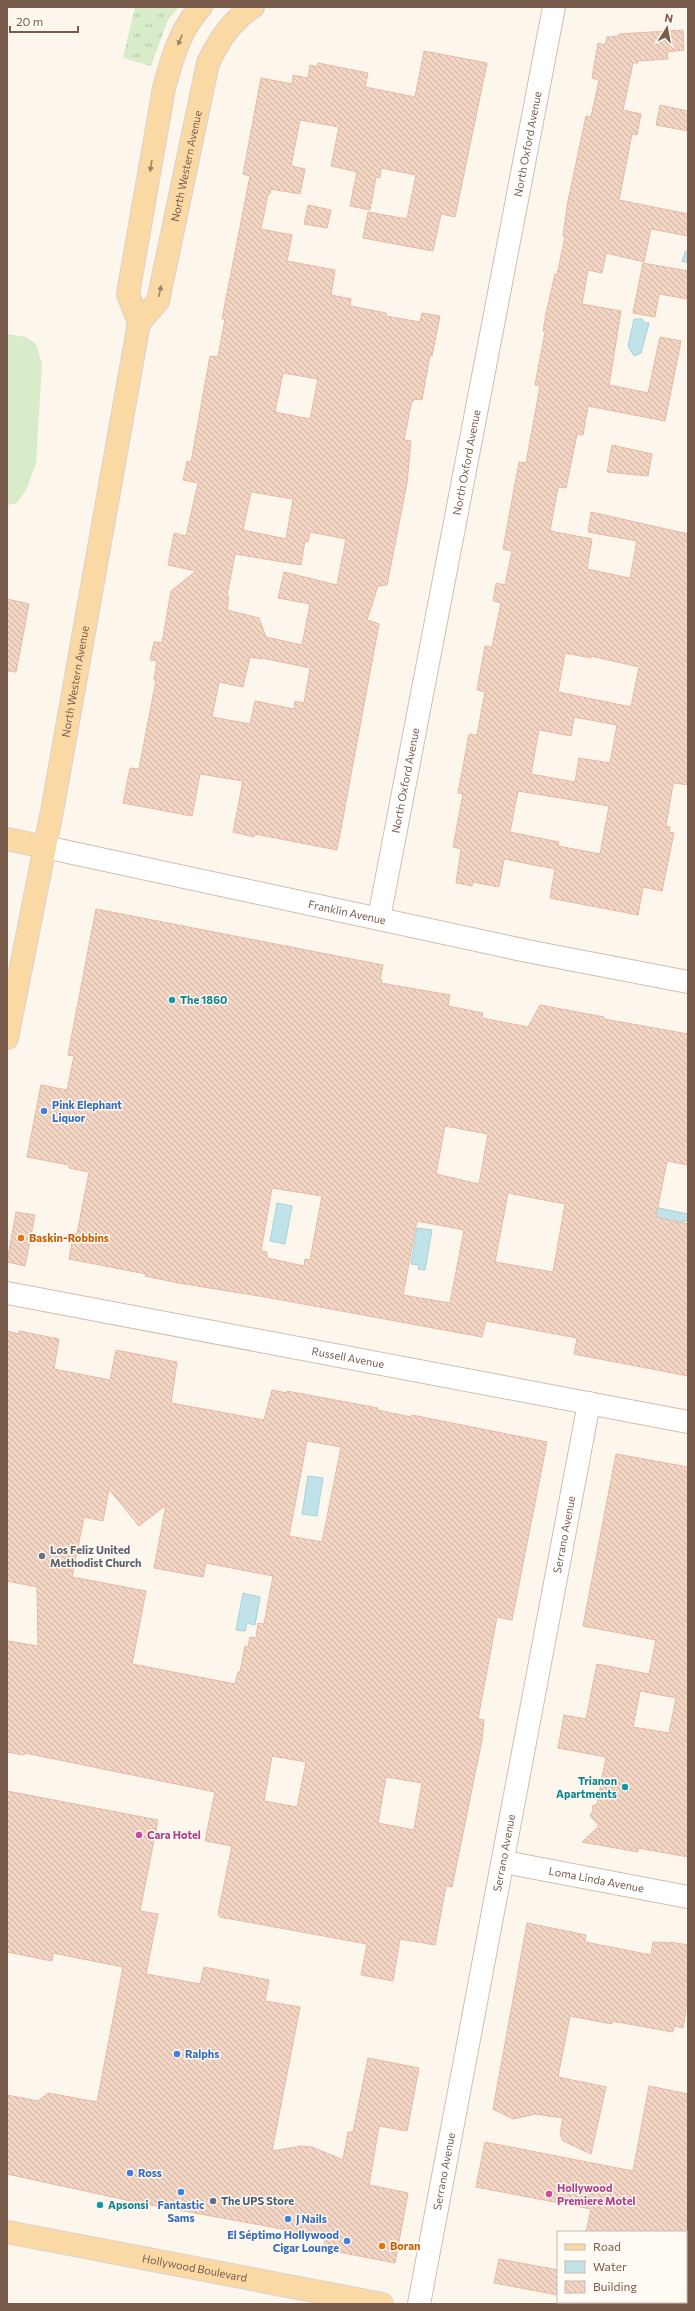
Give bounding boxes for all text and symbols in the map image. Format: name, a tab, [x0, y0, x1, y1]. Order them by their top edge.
scale bar	[10, 8, 78, 34]
north arrow	[647, 8, 687, 48]
text: N	[664, 11, 674, 25]
text: 20 m	[16, 14, 43, 28]
one-way arrow	[177, 34, 183, 46]
street label: North Oxford Avenue	[511, 90, 544, 198]
street label: North Western Avenue	[168, 109, 204, 223]
one-way arrow	[148, 160, 154, 172]
one-way arrow	[158, 285, 164, 297]
street label: North Oxford Avenue	[450, 408, 483, 516]
street label: North Western Avenue	[58, 624, 91, 738]
street label: North Oxford Avenue	[388, 726, 421, 834]
street label: Franklin Avenue	[307, 897, 387, 926]
place label: The 1860	[180, 993, 227, 1006]
marker: The 1860	[167, 995, 177, 1005]
place label: Pink Elephant Liquor	[52, 1098, 122, 1124]
marker: Pink Elephant Liquor	[39, 1106, 49, 1116]
place label: Baskin-Robbins	[29, 1231, 109, 1244]
marker: Baskin-Robbins	[16, 1233, 26, 1243]
street label: Russell Avenue	[311, 1344, 386, 1370]
street label: Serrano Avenue	[550, 1495, 577, 1574]
place label: Los Feliz United Methodist Church	[50, 1543, 141, 1569]
marker: Los Feliz United Methodist Church	[37, 1551, 47, 1561]
place label: Trianon Apartments	[556, 1774, 617, 1800]
marker: Trianon Apartments	[620, 1782, 630, 1792]
street label: Serrano Avenue	[490, 1813, 517, 1893]
place label: Cara Hotel	[147, 1828, 201, 1841]
marker: Cara Hotel	[134, 1830, 144, 1840]
street label: Loma Linda Avenue	[548, 1864, 645, 1895]
place label: Ralphs	[185, 2047, 219, 2060]
marker: Ralphs	[172, 2049, 182, 2059]
street label: Serrano Avenue	[430, 2131, 457, 2211]
place label: Ross	[138, 2166, 162, 2179]
marker: Ross	[125, 2168, 135, 2178]
place label: Hollywood Premiere Motel	[557, 2181, 636, 2207]
marker: Fantastic Sams	[176, 2187, 186, 2197]
marker: Hollywood Premiere Motel	[544, 2189, 554, 2199]
place label: The UPS Store	[221, 2194, 294, 2207]
marker: The UPS Store	[208, 2196, 218, 2206]
place label: Apsonsi	[108, 2198, 149, 2211]
place label: Fantastic Sams	[158, 2198, 204, 2224]
marker: Apsonsi	[95, 2200, 105, 2210]
place label: J Nails	[296, 2212, 327, 2226]
marker: J Nails	[283, 2214, 293, 2224]
place label: El Séptimo Hollywood Cigar Lounge	[227, 2228, 339, 2254]
legend	[557, 2231, 687, 2303]
marker: El Séptimo Hollywood Cigar Lounge	[342, 2236, 352, 2246]
place label: Boran	[390, 2239, 420, 2252]
text: Road	[593, 2239, 621, 2253]
marker: Boran	[377, 2241, 387, 2251]
street label: Hollywood Boulevard	[141, 2251, 248, 2284]
text: Water	[593, 2259, 627, 2273]
text: Building	[593, 2279, 637, 2293]

